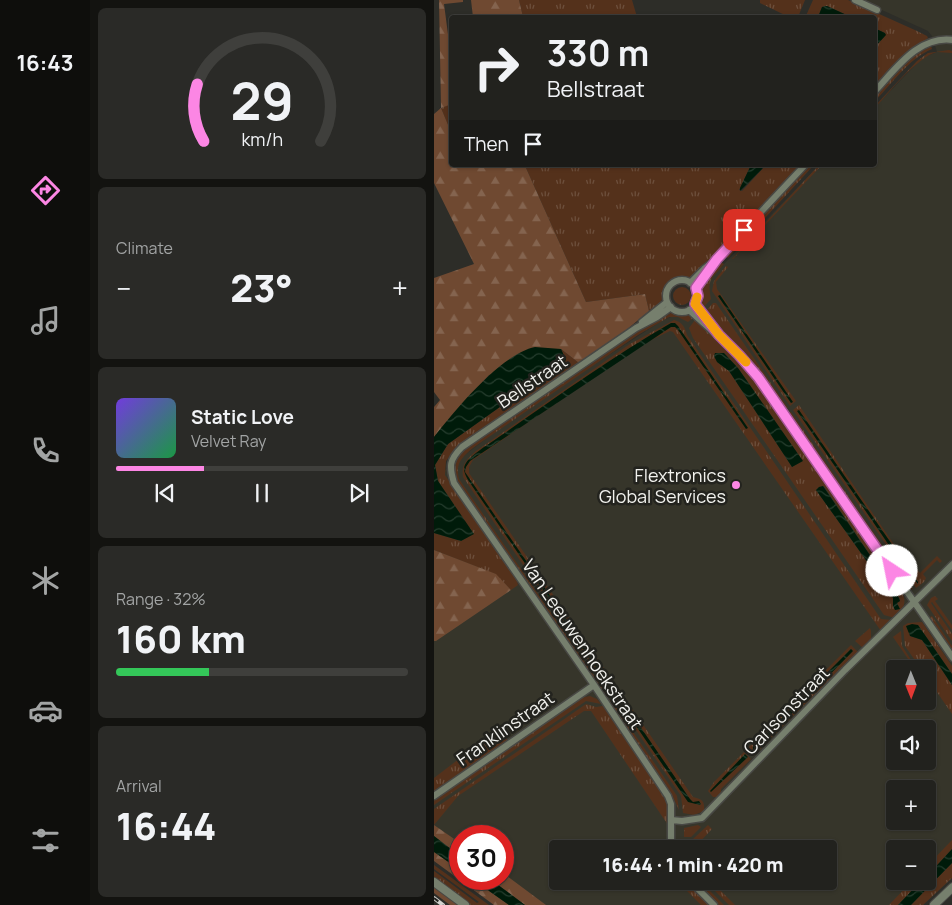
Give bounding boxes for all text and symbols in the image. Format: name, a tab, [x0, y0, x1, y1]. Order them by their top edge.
text: 330 m	[547, 29, 649, 77]
icon: right	[464, 35, 529, 100]
text: 16:43	[16, 48, 74, 78]
text: 29	[230, 65, 294, 136]
text: Bellstraat	[547, 74, 645, 104]
text: km/h	[241, 127, 283, 151]
icon: arrive	[519, 130, 547, 158]
text: Then	[464, 131, 509, 157]
icon: directions	[28, 173, 63, 208]
pin	[723, 209, 765, 251]
icon: arrive	[730, 216, 758, 244]
text: Climate	[116, 237, 173, 259]
text: 23°	[230, 261, 293, 313]
text: −	[116, 269, 131, 307]
text: +	[392, 269, 408, 307]
icon: music	[28, 303, 63, 338]
street label: Bellstraat	[492, 349, 572, 413]
text: Static Love	[191, 404, 294, 430]
text: Velvet Ray	[191, 430, 267, 452]
icon: phone	[28, 433, 63, 468]
place label: Flextronics Global Services	[599, 463, 726, 508]
icon: previous	[151, 479, 179, 507]
icon: pause	[248, 479, 276, 507]
icon: next	[345, 479, 373, 507]
marker: Flextronics Global Services	[730, 479, 742, 491]
position arrow	[865, 544, 917, 596]
street label: Van Leeuwenhoekstraat	[517, 554, 649, 734]
icon: climate	[28, 563, 63, 598]
text: Range · 32%	[116, 588, 206, 610]
text: 160 km	[116, 612, 246, 664]
north arrow	[886, 660, 936, 710]
map controls	[886, 660, 936, 890]
street label: Carlsonstraat	[738, 661, 834, 759]
street label: Franklinstraat	[451, 686, 559, 770]
icon: car	[28, 693, 63, 728]
button: sound	[886, 720, 936, 770]
text: Arrival	[116, 775, 162, 797]
button: +	[886, 780, 936, 830]
text: 16:44	[116, 799, 216, 851]
icon: filters	[28, 823, 63, 858]
speed limit sign: 30	[449, 825, 514, 890]
button: −	[886, 840, 936, 890]
text: 16:44 · 1 min · 420 m	[603, 852, 783, 878]

